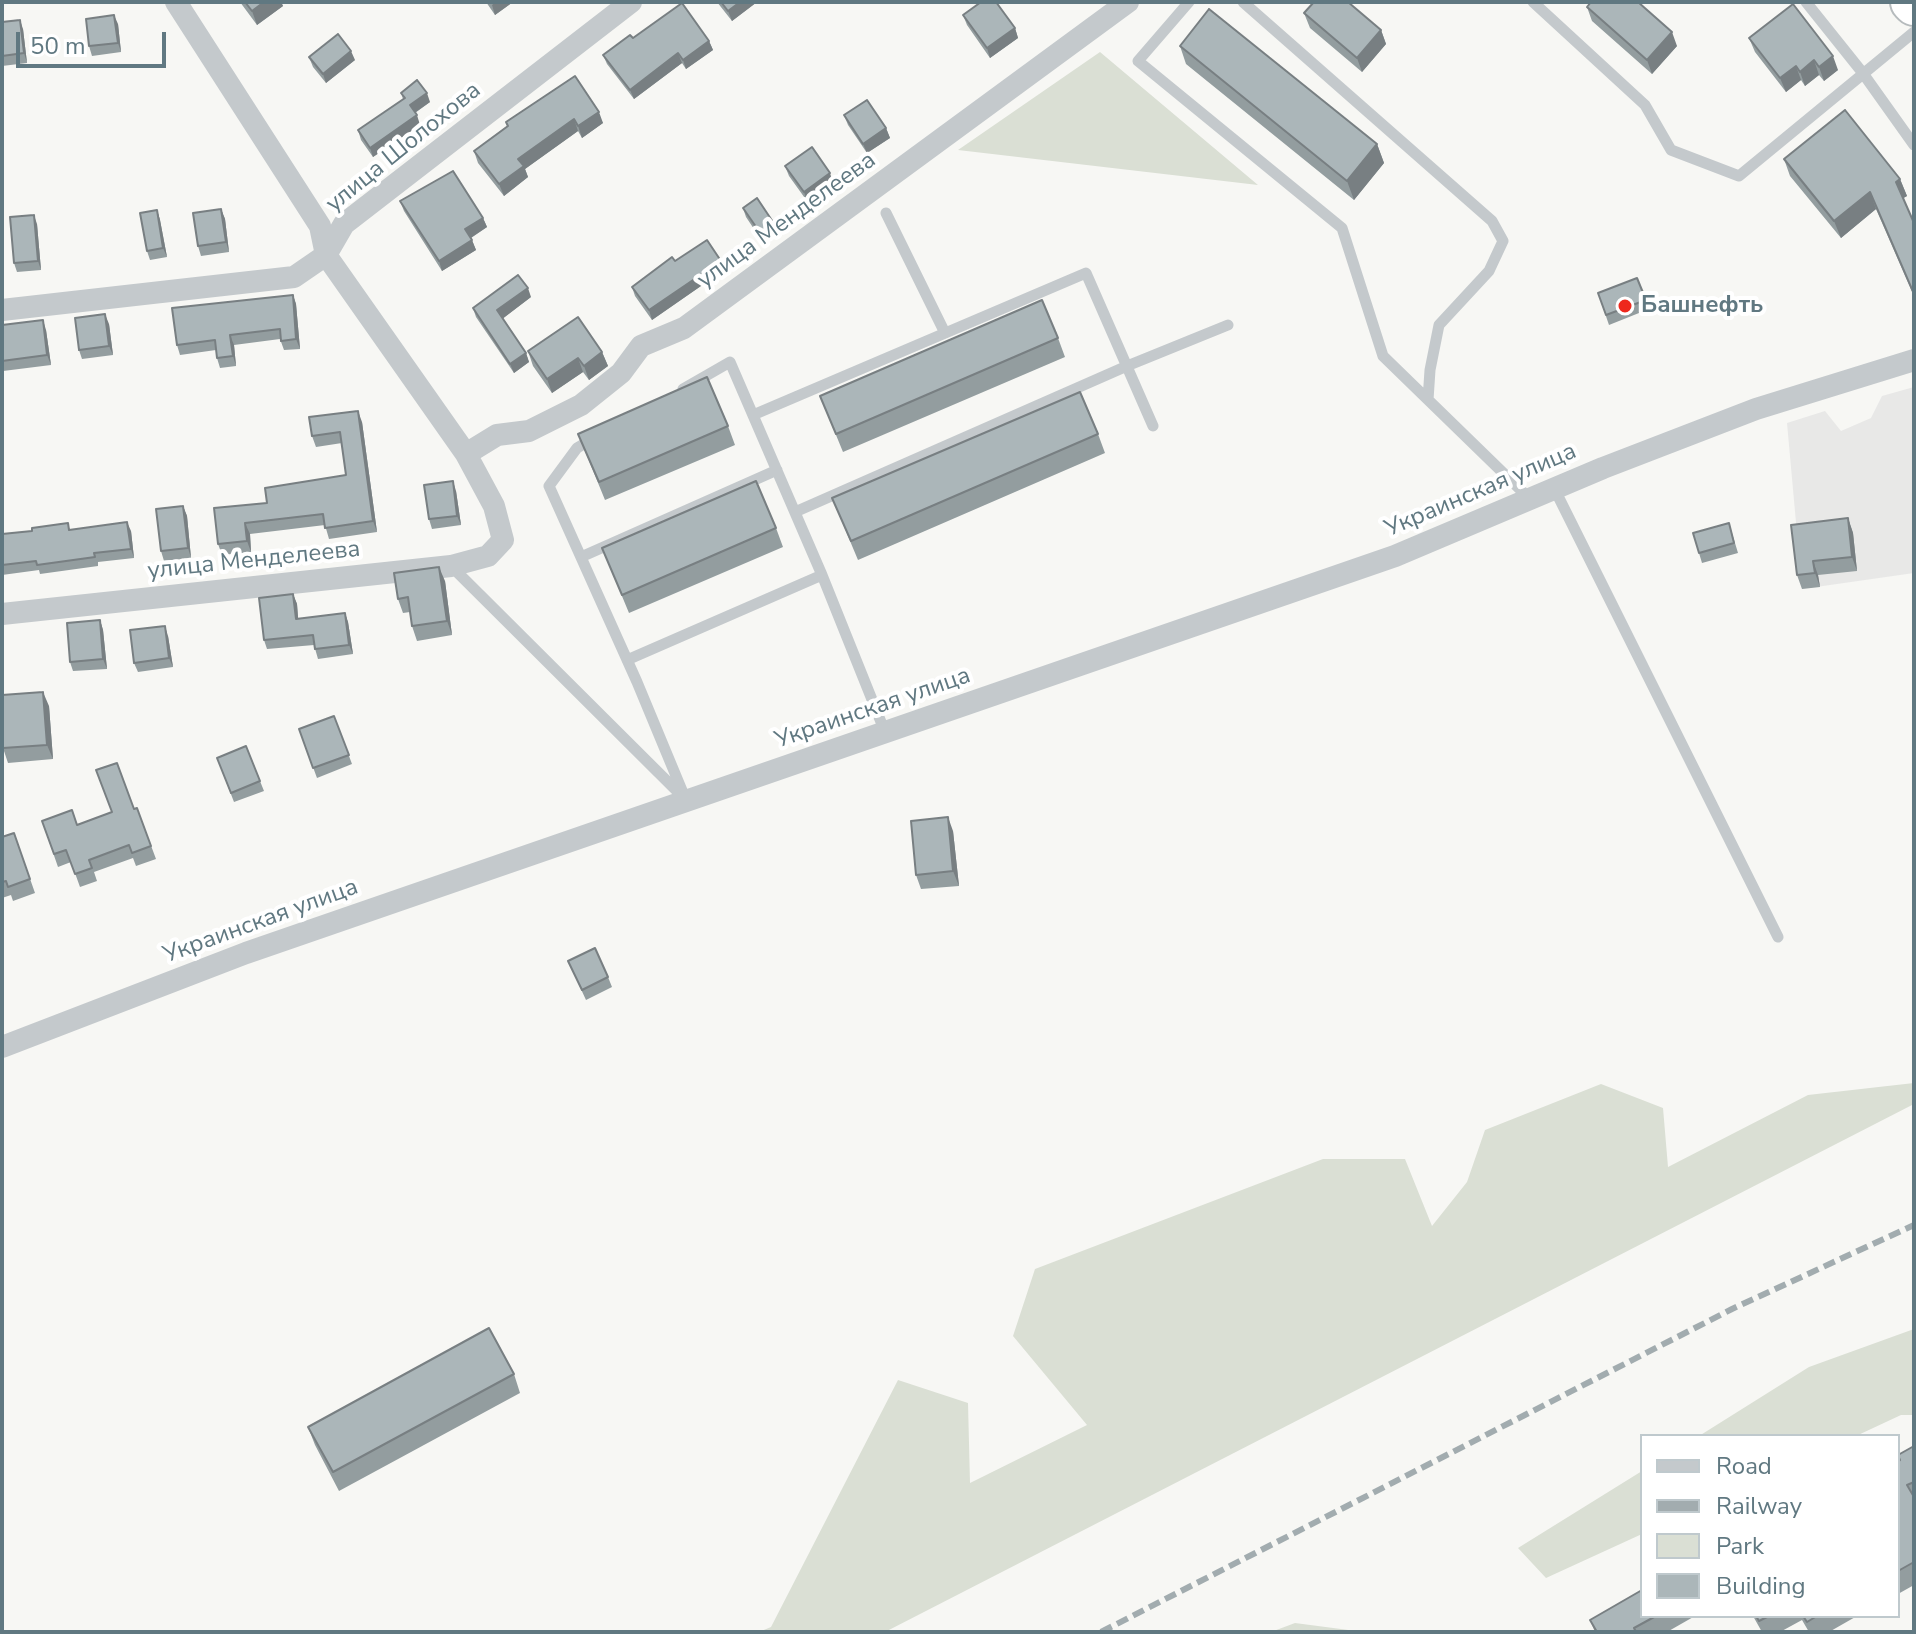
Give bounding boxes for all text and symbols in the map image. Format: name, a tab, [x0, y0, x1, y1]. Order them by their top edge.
scale bar	[20, 16, 170, 66]
text: 50 m	[30, 30, 86, 62]
street label: улица Шолохова	[321, 77, 487, 219]
street label: улица Менделеева	[692, 147, 882, 295]
place label: Башнефть	[1641, 292, 1763, 320]
marker: Башнефть	[1616, 297, 1634, 315]
street label: Украинская улица	[1381, 438, 1581, 544]
street label: улица Менделеева	[146, 536, 362, 586]
street label: Украинская улица	[771, 662, 975, 756]
street label: Украинская улица	[160, 873, 362, 971]
legend	[1640, 1434, 1900, 1618]
text: Road	[1716, 1450, 1772, 1482]
text: Railway	[1716, 1490, 1802, 1522]
text: Park	[1716, 1530, 1764, 1562]
text: Building	[1716, 1570, 1806, 1602]

